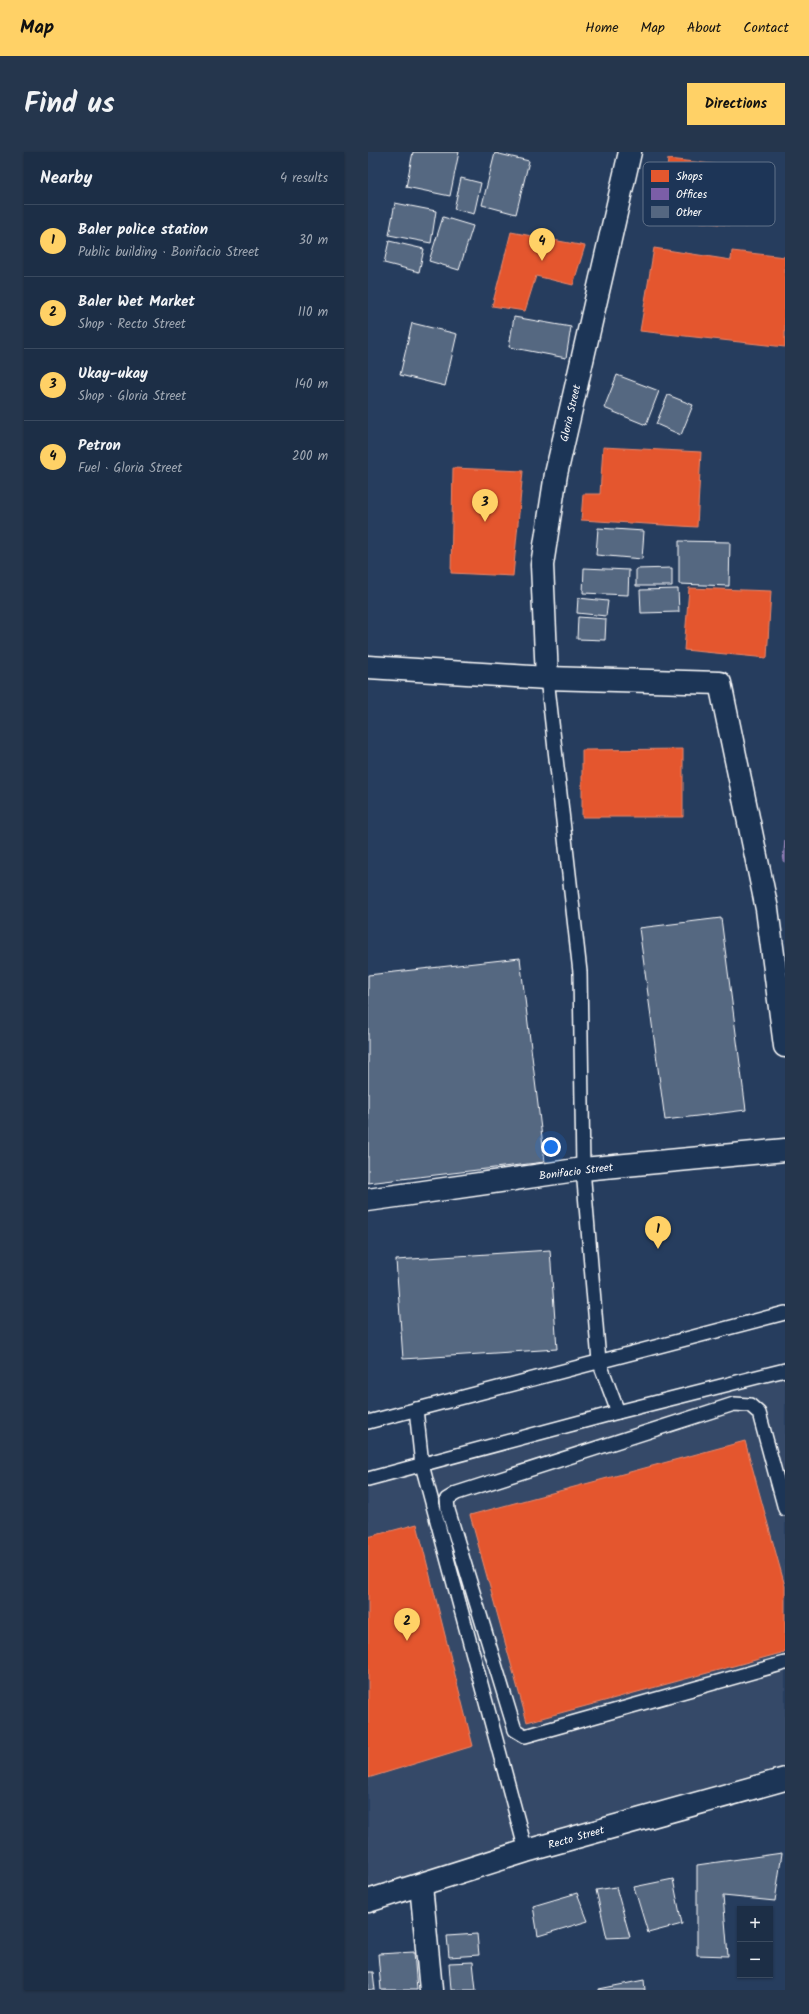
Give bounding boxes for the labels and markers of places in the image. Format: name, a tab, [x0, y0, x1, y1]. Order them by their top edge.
pin: 4	[529, 228, 555, 261]
pin: 3	[472, 489, 498, 522]
pin: 1	[645, 1216, 671, 1249]
pin: 2	[394, 1608, 420, 1641]

